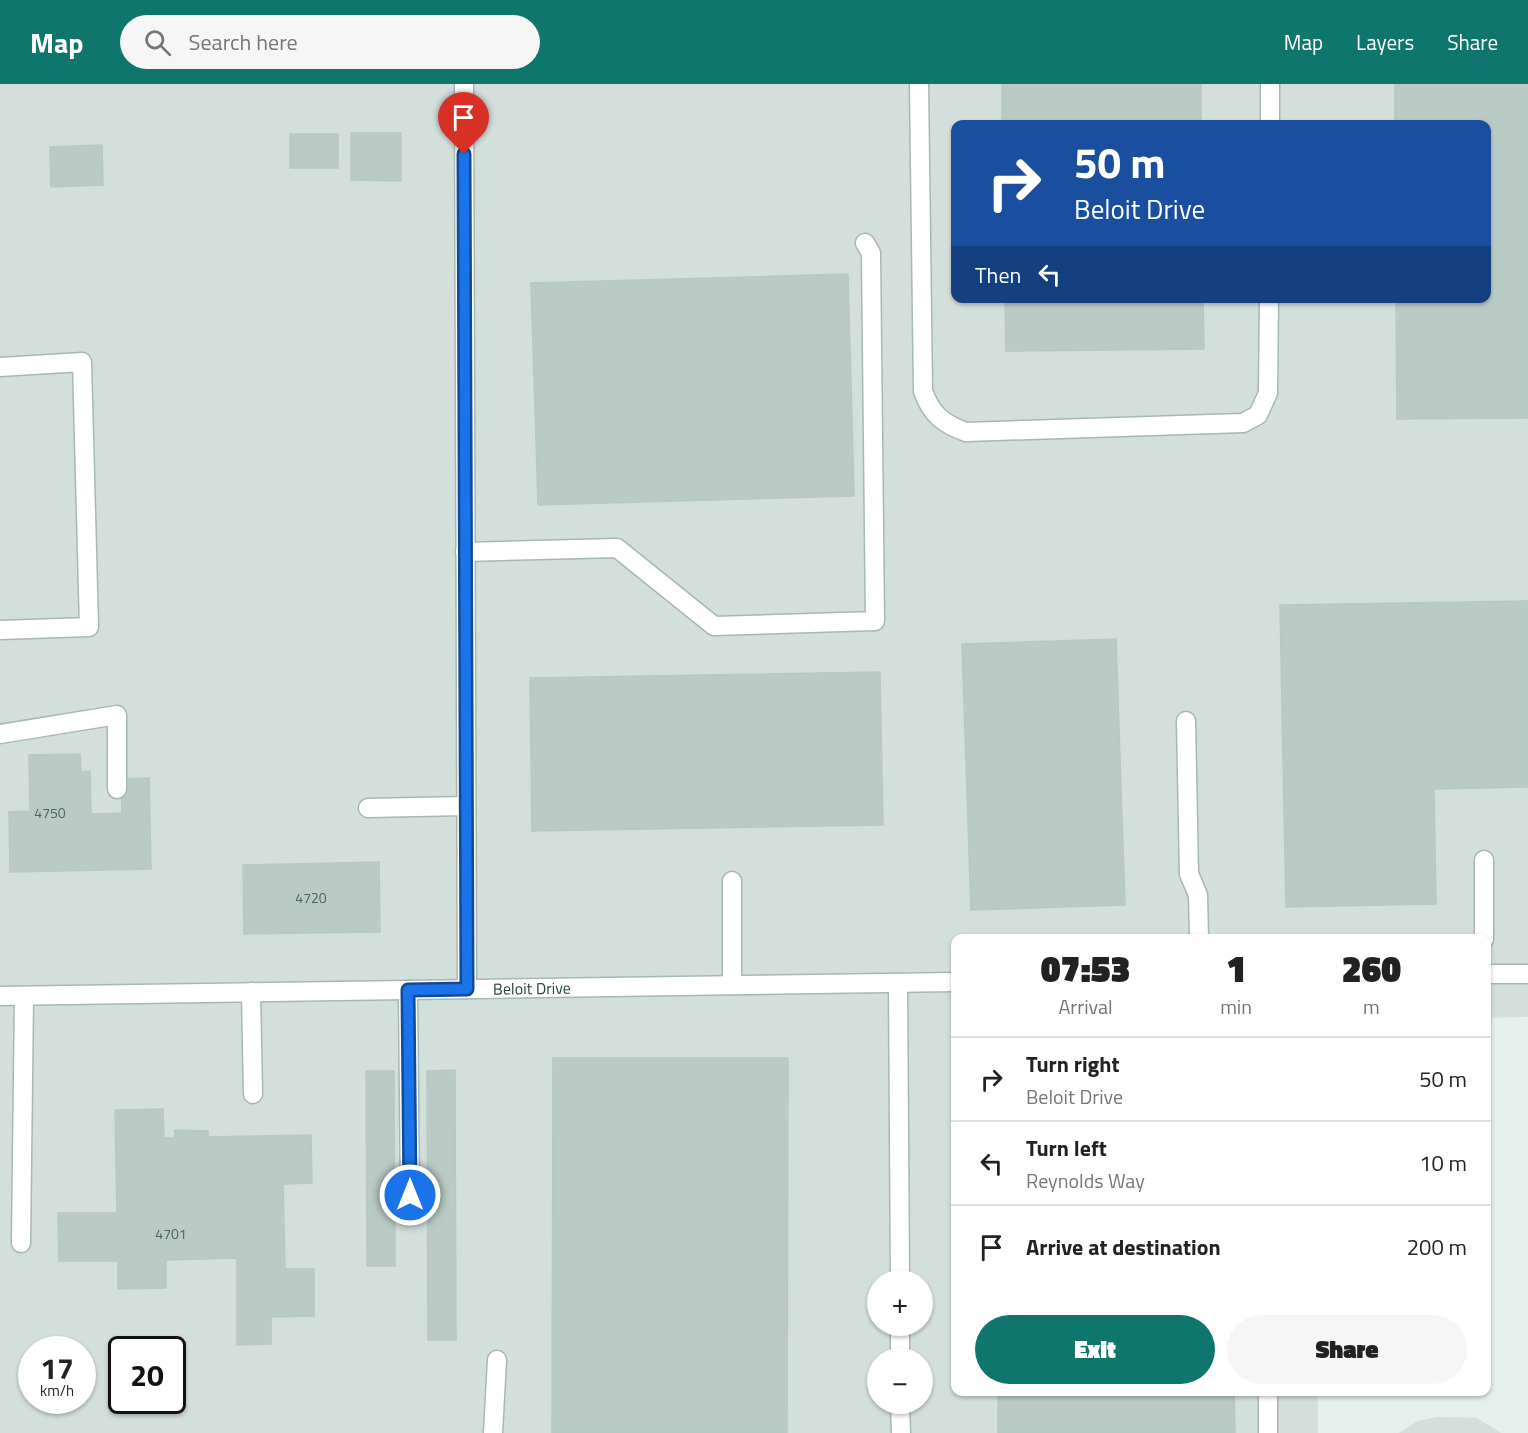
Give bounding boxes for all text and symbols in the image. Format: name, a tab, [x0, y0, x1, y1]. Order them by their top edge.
search box	[120, 15, 540, 69]
text: Map	[30, 21, 84, 64]
text: Search here	[189, 25, 298, 59]
icon: search	[141, 26, 174, 59]
text: Map	[1284, 26, 1323, 58]
text: Layers	[1356, 26, 1414, 58]
text: Share	[1447, 26, 1498, 58]
pin	[438, 92, 489, 154]
icon: arrive	[447, 101, 480, 134]
text: 50 m	[1074, 130, 1166, 194]
icon: right	[975, 144, 1053, 222]
text: Beloit Drive	[1074, 188, 1205, 229]
text: Then	[975, 258, 1021, 292]
icon: left	[1033, 258, 1066, 291]
house number: 4750	[34, 802, 66, 823]
house number: 4720	[295, 887, 327, 908]
text: 07:53	[1041, 941, 1130, 996]
text: 1	[1226, 941, 1246, 996]
text: 260	[1342, 941, 1401, 996]
street label: Beloit Drive	[493, 976, 571, 1001]
text: Arrival	[1058, 991, 1113, 1022]
text: min	[1220, 991, 1252, 1022]
text: m	[1363, 991, 1380, 1022]
text: Turn right	[1026, 1047, 1120, 1081]
text: 50 m	[1419, 1062, 1467, 1096]
icon: right	[975, 1063, 1008, 1096]
text: Beloit Drive	[1026, 1081, 1123, 1112]
text: Turn left	[1026, 1131, 1107, 1165]
text: 10 m	[1419, 1146, 1467, 1180]
icon: left	[975, 1147, 1008, 1180]
position arrow	[378, 1163, 442, 1227]
text: Reynolds Way	[1026, 1165, 1145, 1196]
house number: 4701	[155, 1223, 187, 1244]
text: Arrive at destination	[1026, 1230, 1221, 1264]
text: 200 m	[1407, 1230, 1467, 1264]
icon: arrive	[975, 1231, 1008, 1264]
map controls	[867, 1270, 933, 1414]
button: +	[867, 1270, 933, 1336]
button: Exit	[975, 1315, 1215, 1384]
button: Share	[1227, 1315, 1467, 1384]
speed limit sign: 20	[108, 1336, 186, 1414]
text: 17	[40, 1345, 74, 1391]
button: −	[867, 1348, 933, 1414]
text: km/h	[40, 1379, 74, 1402]

